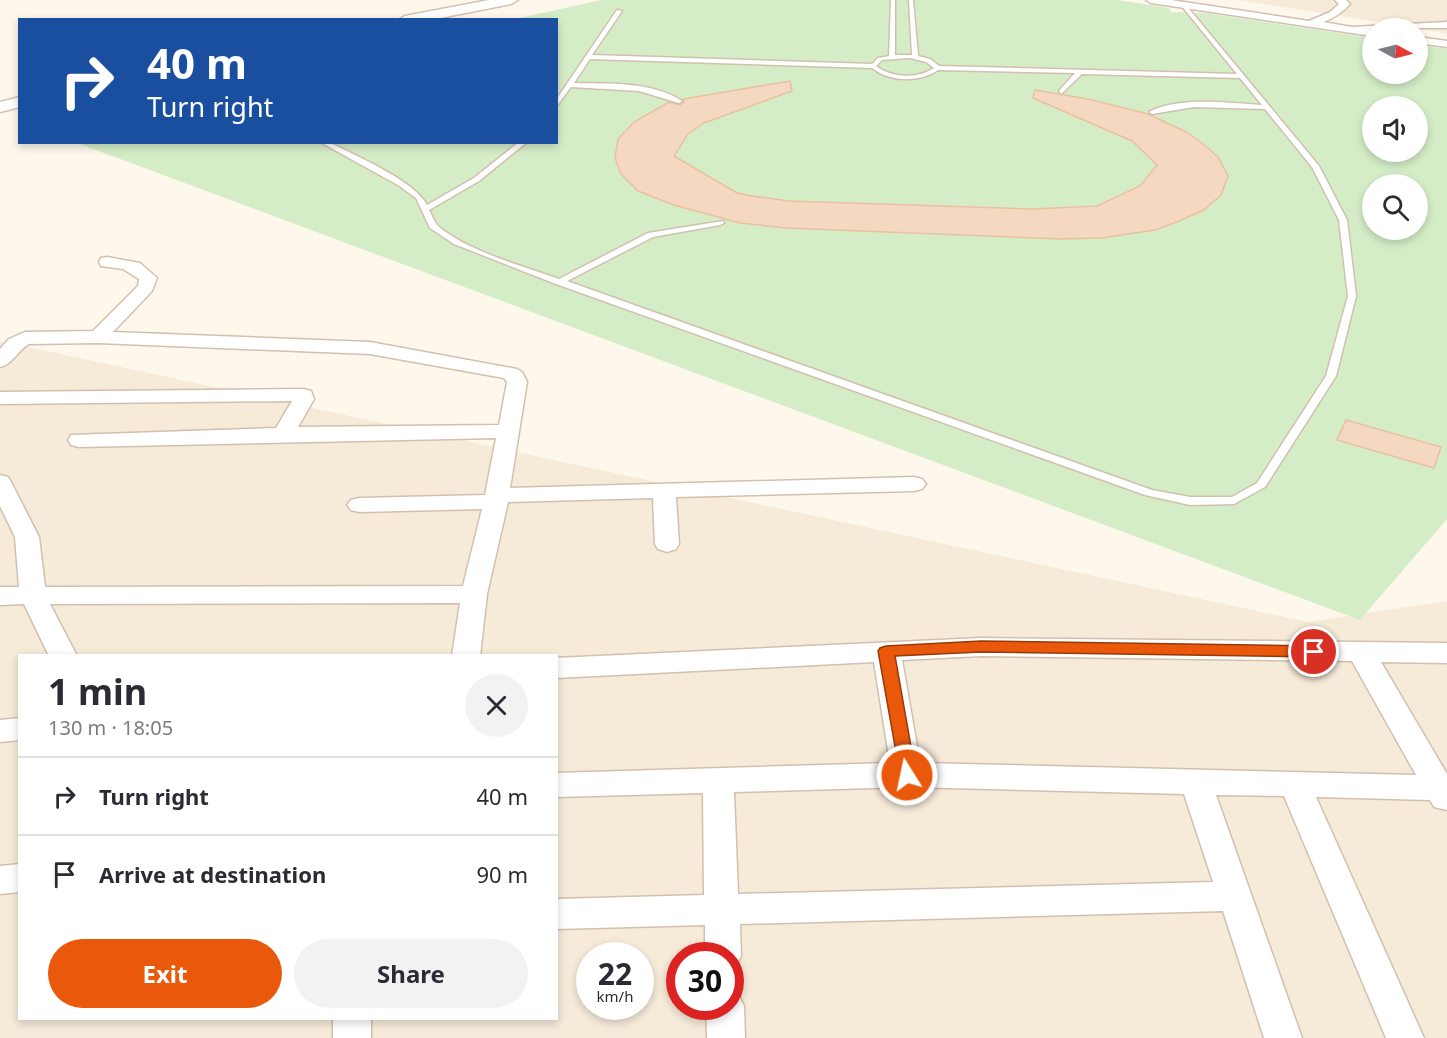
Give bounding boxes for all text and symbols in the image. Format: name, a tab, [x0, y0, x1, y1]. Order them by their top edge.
north arrow	[1362, 18, 1428, 84]
map controls	[1362, 18, 1428, 240]
text: 40 m	[147, 34, 247, 91]
icon: right	[48, 42, 126, 120]
text: Turn right	[147, 88, 273, 125]
button: sound	[1362, 96, 1428, 162]
button: search	[1362, 174, 1428, 240]
pin	[1288, 626, 1339, 677]
icon: arrive	[1297, 635, 1330, 668]
text: 1 min	[48, 667, 147, 716]
button: close	[465, 674, 528, 737]
text: 130 m · 18:05	[48, 714, 173, 741]
position arrow	[875, 743, 939, 807]
icon: right	[48, 780, 81, 813]
text: Turn right	[99, 781, 209, 811]
text: 40 m	[477, 781, 528, 811]
icon: arrive	[48, 858, 81, 891]
text: Arrive at destination	[99, 859, 326, 889]
text: 90 m	[477, 859, 528, 889]
button: Exit	[48, 939, 282, 1008]
button: Share	[294, 939, 528, 1008]
speed limit sign: 30	[666, 942, 744, 1020]
text: 22	[598, 953, 632, 994]
text: km/h	[597, 986, 633, 1006]

